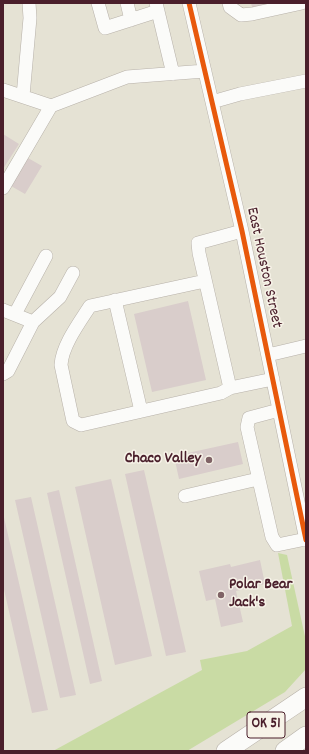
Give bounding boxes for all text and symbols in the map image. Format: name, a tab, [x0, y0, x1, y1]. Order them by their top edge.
street label: East Houston Street	[241, 206, 285, 330]
place label: Chaco Valley	[125, 450, 201, 470]
marker: Chaco Valley	[204, 455, 214, 465]
place label: Polar Bear Jack's	[229, 576, 292, 614]
marker: Polar Bear Jack's	[216, 590, 226, 600]
road number: OK 51	[247, 712, 285, 738]

